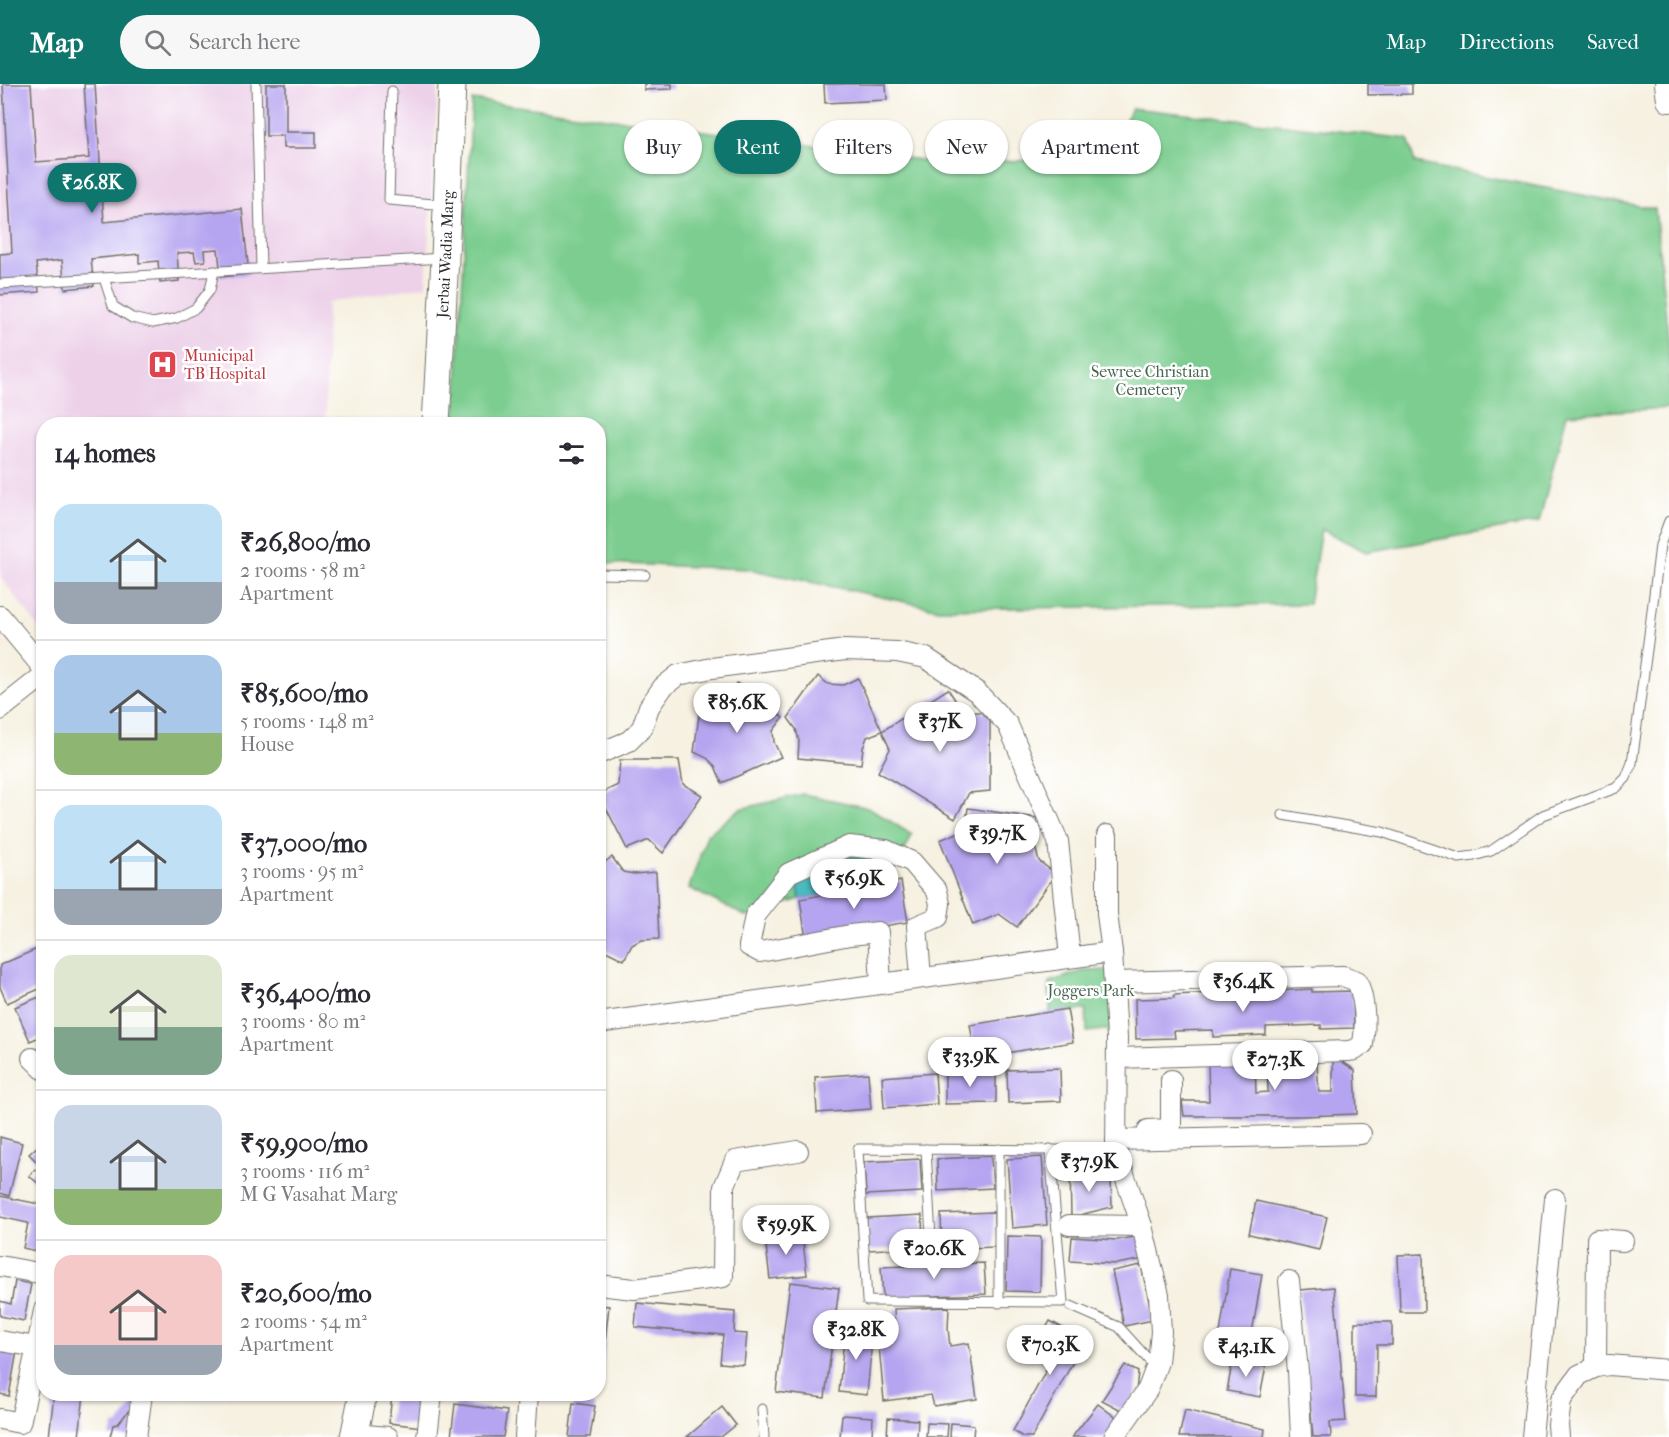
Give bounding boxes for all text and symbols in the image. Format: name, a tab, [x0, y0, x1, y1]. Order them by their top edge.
search box	[120, 15, 540, 69]
text: Map	[30, 26, 84, 59]
icon: search	[141, 26, 174, 59]
text: Search here	[189, 29, 300, 55]
text: Map	[1386, 30, 1426, 54]
text: Directions	[1459, 30, 1554, 54]
text: Saved	[1587, 30, 1639, 54]
chip: Buy	[624, 120, 702, 174]
chip: Rent	[714, 120, 801, 174]
chip: Filters	[813, 120, 913, 174]
chip: New	[925, 120, 1008, 174]
chip: Apartment	[1020, 120, 1161, 174]
pin: ₹26.8K	[43, 163, 141, 214]
text: ₹26.8K	[62, 171, 123, 194]
street label: Jerbai Wadia Marg	[432, 189, 457, 321]
place label: Municipal TB Hospital	[184, 346, 266, 383]
hospital icon: Municipal TB Hospital	[147, 348, 179, 380]
park label: Sewree Christian Cemetery	[1091, 362, 1210, 399]
icon: filters	[555, 437, 588, 470]
text: 14 homes	[54, 438, 156, 469]
text: ₹26,800/mo	[240, 527, 371, 558]
icon: home	[102, 528, 174, 600]
text: 2 rooms · 58 m²	[240, 559, 365, 582]
text: Apartment	[240, 582, 334, 605]
text: ₹85,600/mo	[240, 678, 368, 709]
icon: home	[102, 679, 174, 751]
pin: ₹85.6K	[688, 683, 786, 734]
text: ₹85.6K	[707, 691, 767, 714]
pin: ₹37K	[904, 702, 976, 753]
text: 5 rooms · 148 m²	[240, 710, 374, 733]
text: ₹37K	[918, 710, 962, 733]
text: House	[240, 733, 294, 756]
pin: ₹39.7K	[948, 814, 1046, 865]
text: ₹39.7K	[968, 822, 1026, 845]
text: ₹37,000/mo	[240, 828, 367, 859]
icon: home	[102, 829, 174, 901]
pin: ₹56.9K	[805, 859, 903, 910]
text: 3 rooms · 95 m²	[240, 860, 363, 883]
text: ₹56.9K	[824, 867, 884, 890]
text: Apartment	[240, 883, 334, 906]
pin: ₹36.4K	[1194, 962, 1292, 1013]
text: ₹36.4K	[1212, 970, 1274, 993]
text: ₹36,400/mo	[240, 978, 371, 1009]
icon: home	[102, 979, 174, 1051]
park label: Joggers Park	[1046, 981, 1135, 1000]
text: 3 rooms · 80 m²	[240, 1010, 365, 1033]
text: Apartment	[240, 1033, 334, 1056]
pin: ₹33.9K	[921, 1037, 1019, 1088]
pin: ₹27.3K	[1226, 1040, 1324, 1091]
text: ₹33.9K	[942, 1045, 998, 1068]
text: ₹27.3K	[1246, 1048, 1304, 1071]
text: ₹59,900/mo	[240, 1128, 368, 1159]
icon: home	[102, 1129, 174, 1201]
pin: ₹37.9K	[1040, 1142, 1138, 1193]
text: ₹37.9K	[1060, 1150, 1118, 1173]
text: 3 rooms · 116 m²	[240, 1160, 369, 1183]
text: M G Vasahat Marg	[240, 1183, 397, 1206]
pin: ₹59.9K	[737, 1205, 835, 1256]
text: ₹59.9K	[756, 1213, 816, 1236]
pin: ₹20.6K	[885, 1229, 983, 1280]
text: ₹20.6K	[903, 1237, 965, 1260]
text: ₹20,600/mo	[240, 1278, 372, 1309]
icon: home	[102, 1279, 174, 1351]
text: 2 rooms · 54 m²	[240, 1310, 367, 1333]
pin: ₹32.8K	[807, 1310, 905, 1361]
text: ₹32.8K	[827, 1318, 885, 1341]
pin: ₹70.3K	[1001, 1325, 1099, 1376]
pin: ₹43.1K	[1197, 1327, 1295, 1378]
text: Apartment	[240, 1333, 334, 1356]
text: ₹70.3K	[1021, 1333, 1079, 1356]
text: ₹43.1K	[1218, 1335, 1274, 1358]

